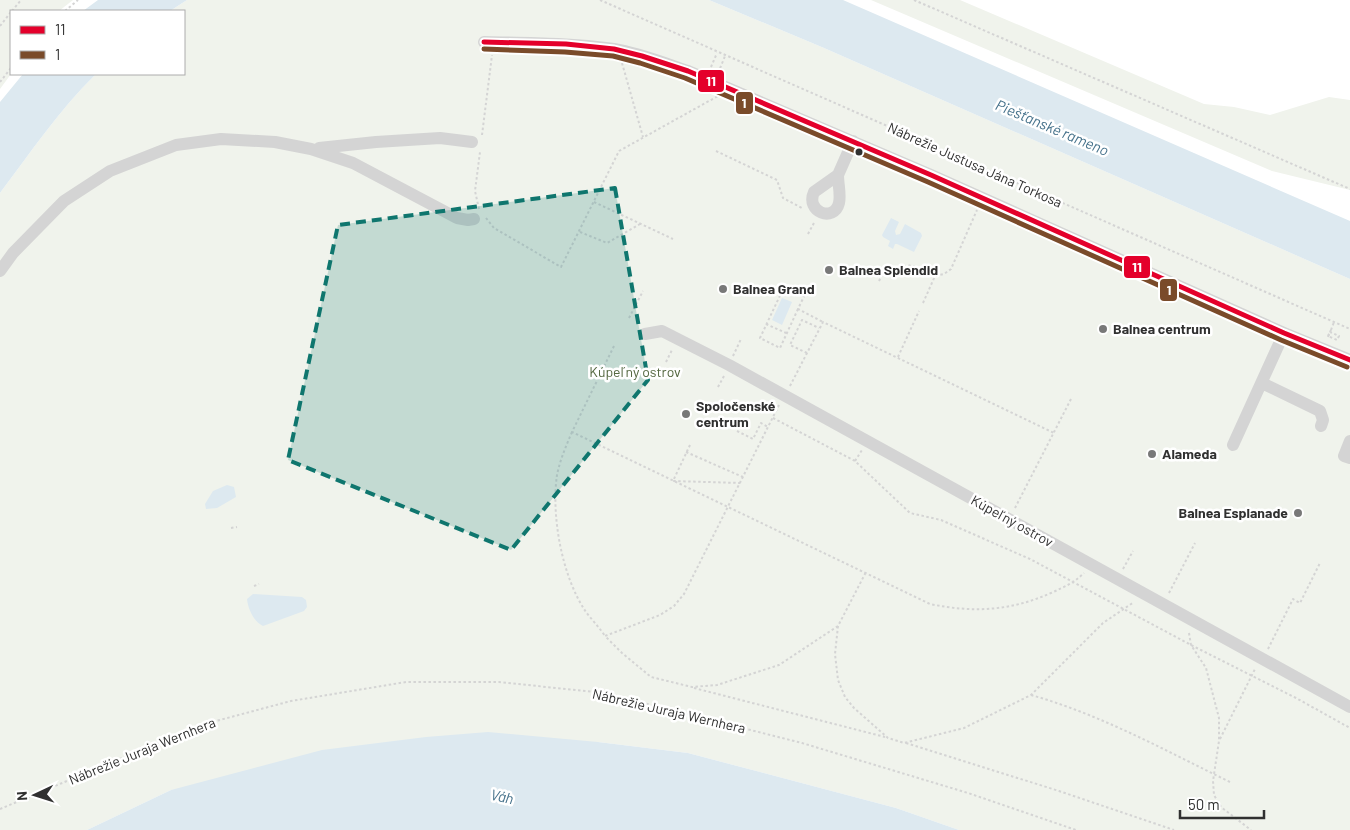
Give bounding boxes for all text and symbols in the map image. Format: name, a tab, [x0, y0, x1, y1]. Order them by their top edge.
legend	[10, 10, 185, 75]
text: 11	[55, 20, 66, 38]
text: 1	[55, 45, 60, 63]
line badge: 11	[697, 69, 725, 93]
text: 11	[706, 72, 716, 89]
line badge: 1	[735, 91, 754, 115]
text: 1	[742, 94, 747, 111]
water label: Piešťanské rameno	[993, 95, 1112, 159]
street label: Nábrežie Justusa Jána Torkosa	[885, 118, 1065, 211]
unlabelled marker	[854, 147, 864, 157]
line badge: 11	[1123, 255, 1151, 279]
text: 11	[1132, 258, 1142, 275]
place label: Balnea Splendid	[839, 261, 938, 278]
marker: Balnea Splendid	[823, 264, 835, 276]
line badge: 1	[1159, 278, 1178, 302]
place label: Balnea Grand	[733, 280, 815, 297]
text: 1	[1167, 281, 1172, 298]
marker: Balnea Grand	[717, 283, 729, 295]
place label: Balnea centrum	[1113, 320, 1211, 337]
marker: Balnea centrum	[1097, 323, 1109, 335]
park label: Kúpeľný ostrov	[589, 363, 681, 380]
place label: Spoločenské centrum	[696, 397, 776, 430]
marker: Spoločenské centrum	[680, 408, 692, 420]
place label: Alameda	[1162, 445, 1217, 462]
marker: Alameda	[1146, 448, 1158, 460]
street label: Kúpeľný ostrov	[968, 491, 1057, 550]
place label: Balnea Esplanade	[1179, 504, 1288, 521]
marker: Balnea Esplanade	[1292, 507, 1304, 519]
street label: Nábrežie Juraja Wernhera	[591, 685, 747, 736]
street label: Nábrežie Juraja Wernhera	[66, 713, 218, 788]
north arrow	[10, 770, 60, 820]
water label: Váh	[489, 785, 516, 807]
scale bar	[1180, 788, 1264, 820]
text: N	[13, 791, 30, 801]
text: 50 m	[1188, 795, 1220, 813]

